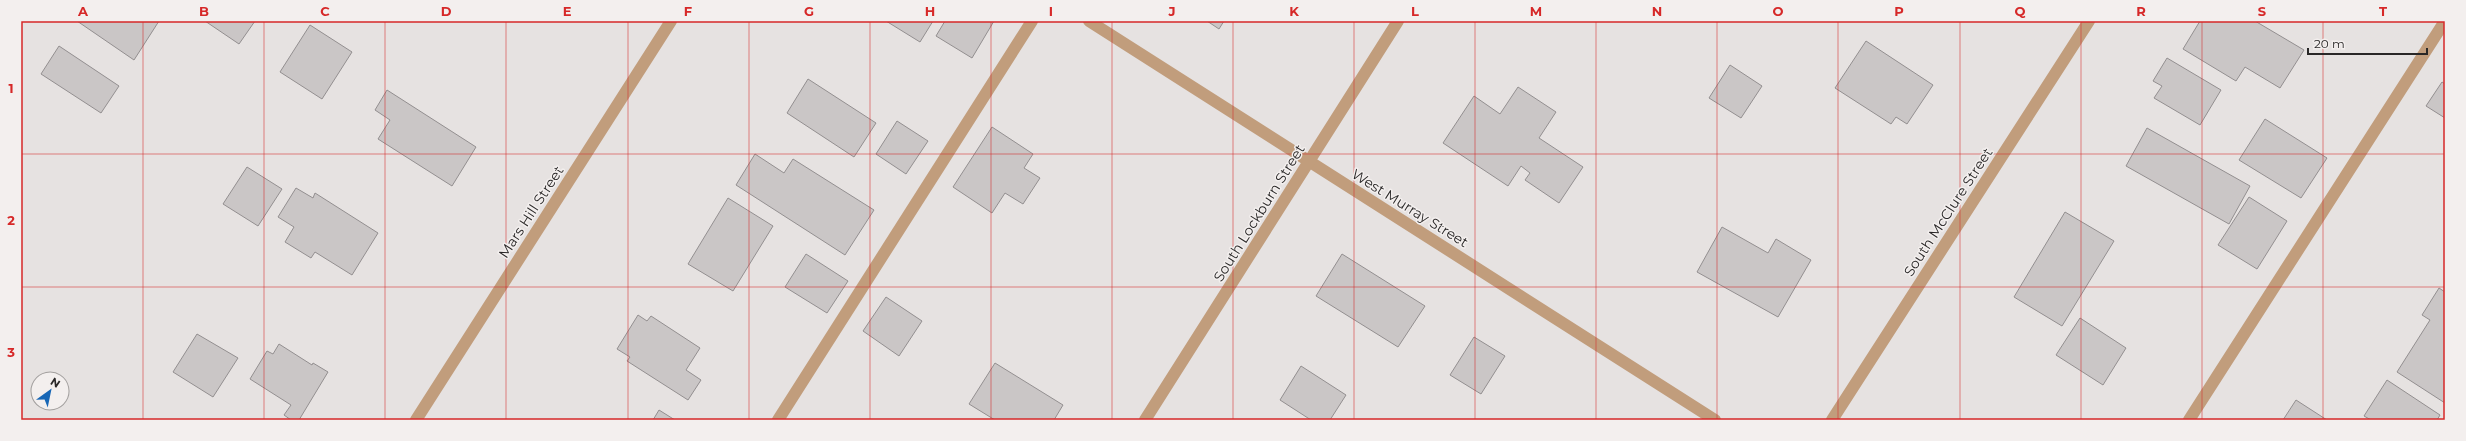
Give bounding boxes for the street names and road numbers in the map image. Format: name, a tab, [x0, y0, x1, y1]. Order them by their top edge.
street label: South Lockburn Street	[1209, 141, 1309, 285]
street label: South McClure Street	[1900, 144, 1997, 280]
street label: Mars Hill Street	[494, 162, 568, 262]
street label: West Murray Street	[1348, 165, 1472, 251]

